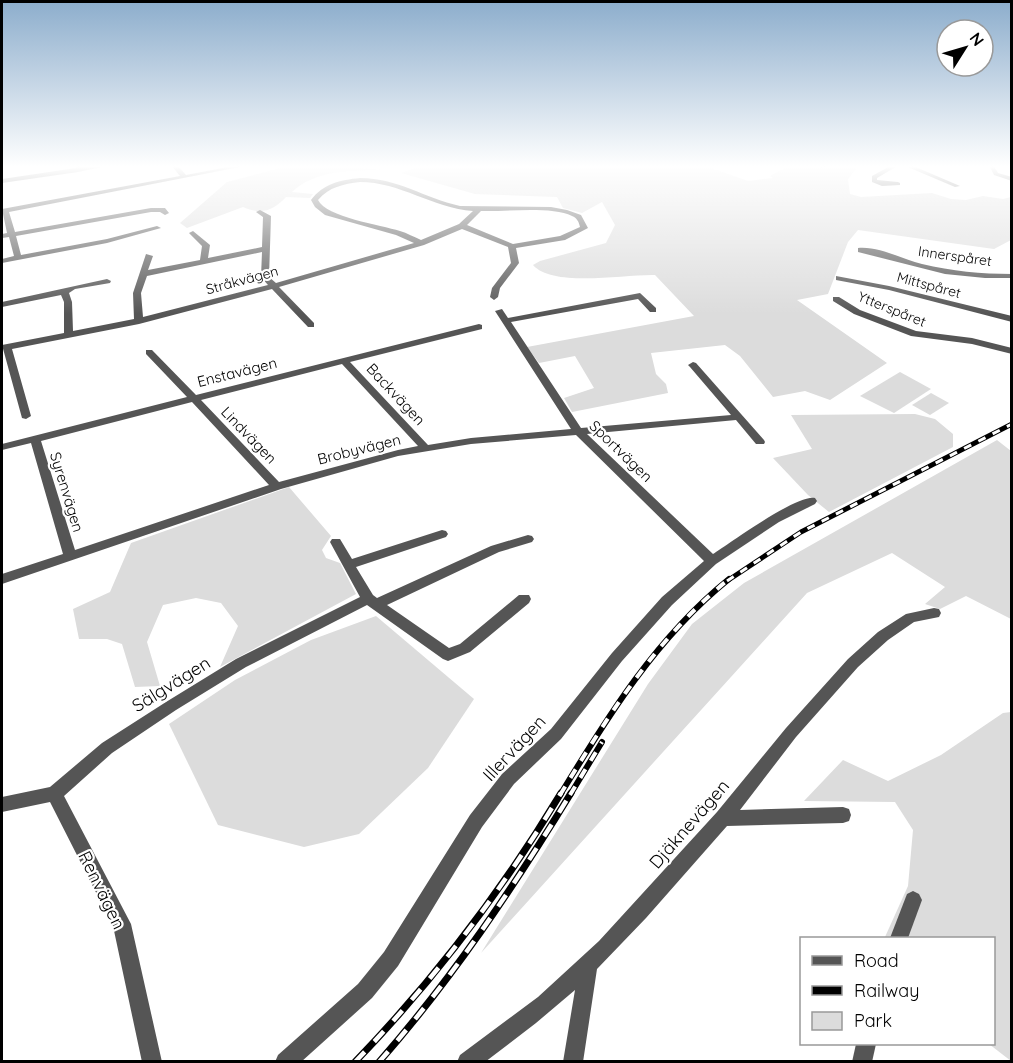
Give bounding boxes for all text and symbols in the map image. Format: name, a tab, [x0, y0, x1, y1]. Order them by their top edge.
north arrow	[935, 18, 995, 78]
text: N	[965, 28, 989, 50]
street label: Innerspåret	[917, 242, 993, 270]
street label: Stråkvägen	[204, 262, 280, 298]
street label: Mittspåret	[895, 268, 963, 302]
street label: Ytterspåret	[855, 287, 929, 331]
street label: Enstavägen	[195, 353, 279, 391]
street label: Backvägen	[363, 359, 429, 429]
street label: Lindvägen	[217, 402, 281, 468]
street label: Sportvägen	[585, 416, 657, 486]
street label: Brobyvägen	[315, 429, 403, 469]
street label: Syrenvägen	[46, 450, 88, 534]
street label: Sälgvägen	[128, 651, 214, 717]
street label: Illervägen	[477, 710, 551, 786]
street label: Djäknevägen	[644, 775, 734, 873]
street label: Renvägen	[73, 847, 131, 933]
legend	[800, 937, 995, 1045]
text: Road	[854, 949, 899, 972]
text: Railway	[854, 979, 920, 1002]
text: Park	[854, 1009, 892, 1032]

